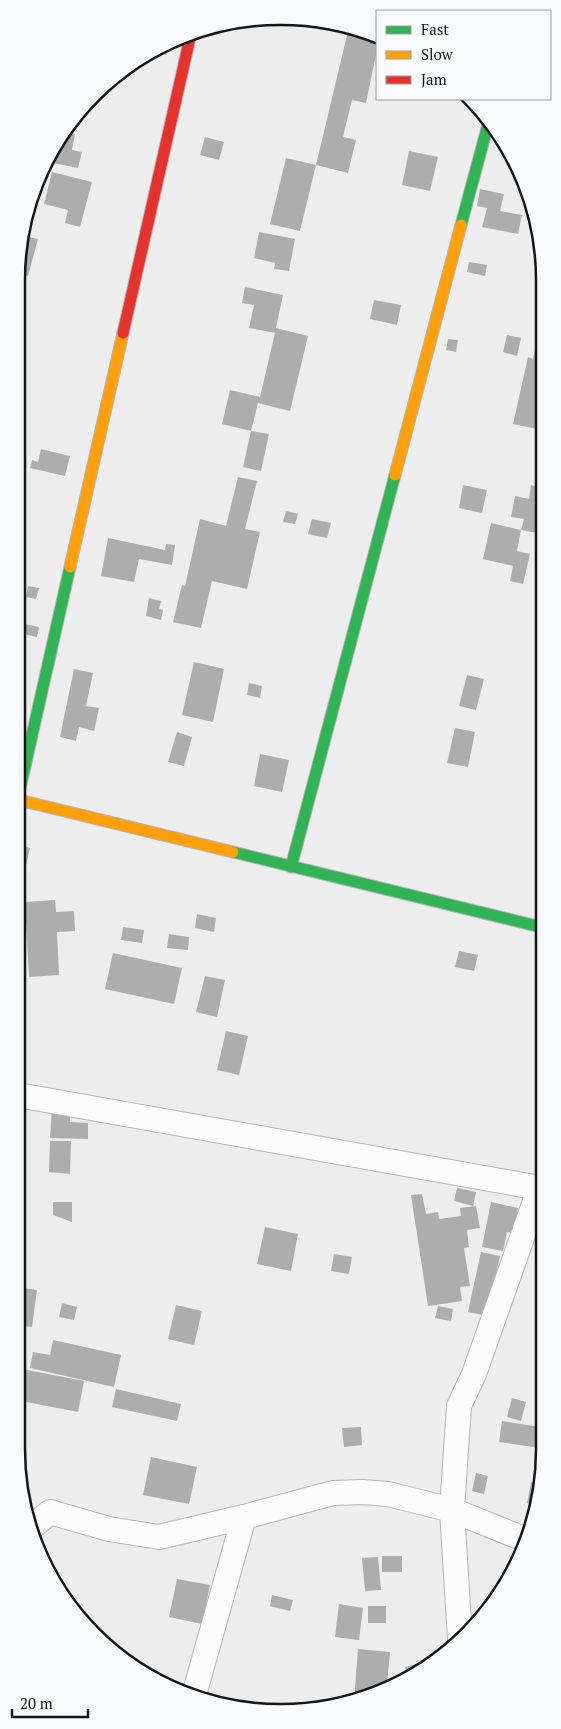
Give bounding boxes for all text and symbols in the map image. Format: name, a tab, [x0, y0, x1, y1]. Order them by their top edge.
legend	[376, 10, 551, 100]
text: Fast	[421, 19, 449, 39]
text: Slow	[421, 44, 454, 64]
text: Jam	[421, 69, 447, 89]
scale bar	[12, 1686, 89, 1718]
text: 20 m	[20, 1693, 53, 1713]

